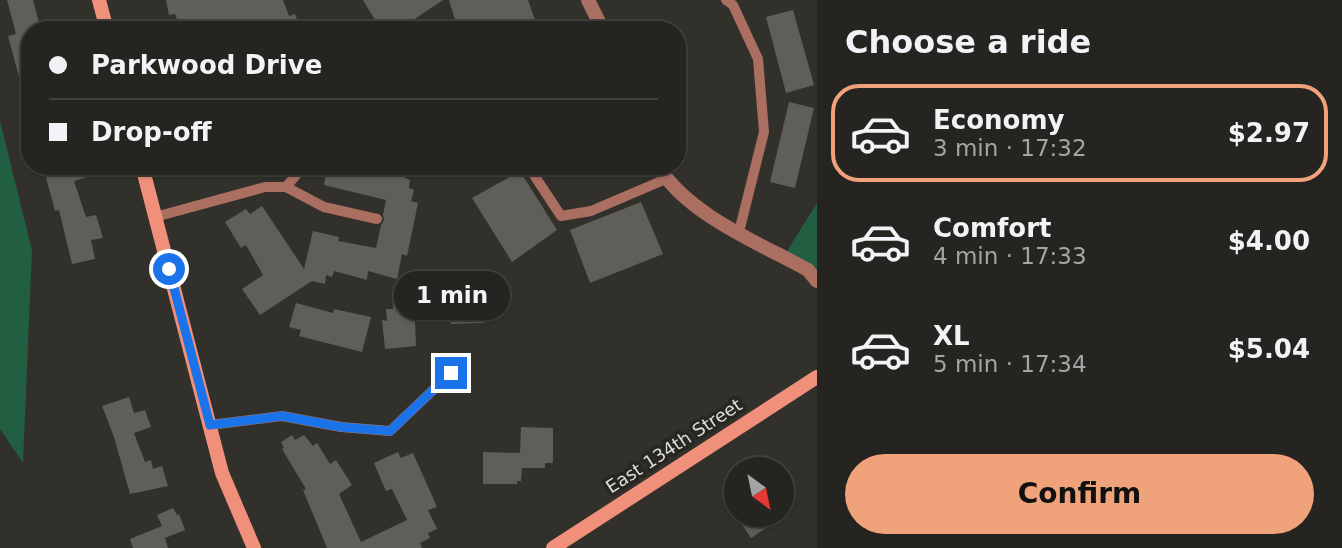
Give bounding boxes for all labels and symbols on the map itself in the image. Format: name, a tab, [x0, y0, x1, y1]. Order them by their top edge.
route start	[153, 253, 185, 285]
callout: 1 min	[393, 272, 509, 320]
route end	[435, 357, 467, 389]
street label: East 134th Street	[602, 394, 746, 497]
north arrow	[724, 457, 794, 527]

